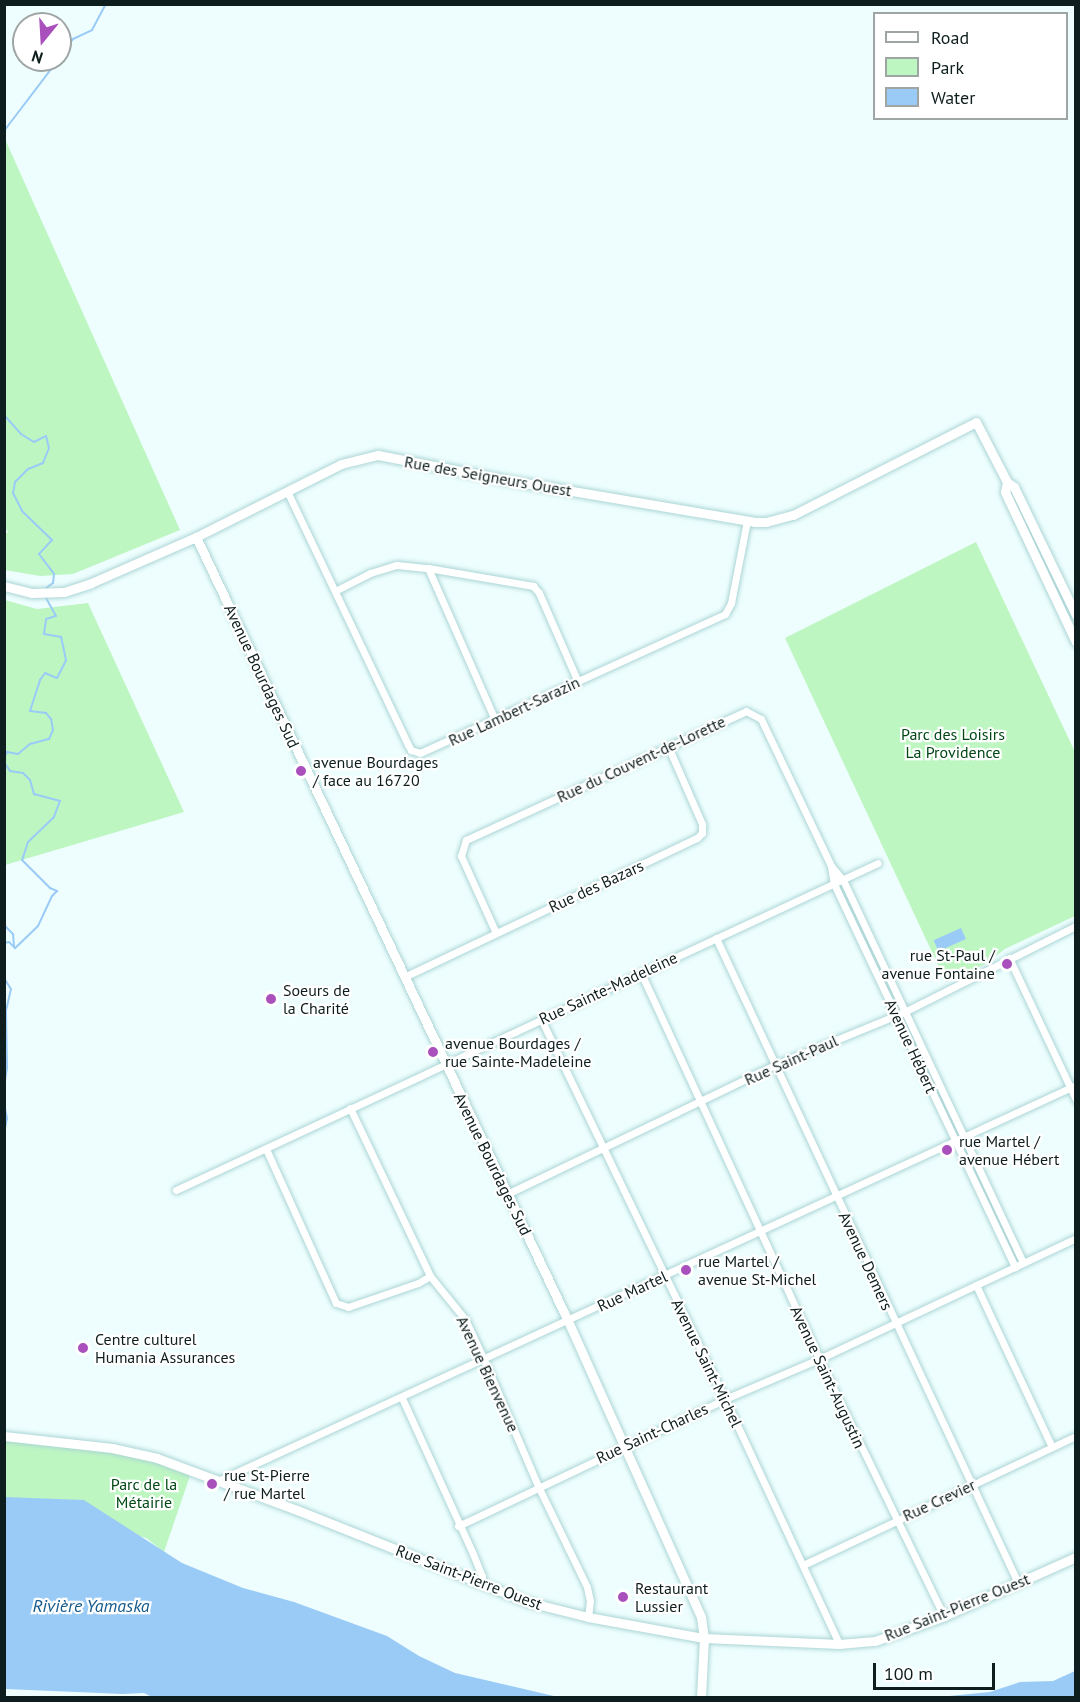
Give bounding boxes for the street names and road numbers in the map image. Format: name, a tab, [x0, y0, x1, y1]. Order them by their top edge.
street label: Rue des Seigneurs Ouest	[403, 452, 573, 500]
street label: Avenue Bourdages Sud	[220, 601, 304, 751]
street label: Rue Lambert-Sarazin	[445, 672, 583, 750]
street label: Rue du Couvent-de-Lorette	[554, 712, 728, 806]
street label: Rue des Bazars	[545, 856, 647, 916]
street label: Rue Sainte-Madeleine	[536, 948, 680, 1028]
street label: Avenue Hébert	[881, 996, 941, 1096]
street label: Rue Saint-Paul	[741, 1031, 841, 1089]
street label: Avenue Bourdages Sud	[450, 1090, 536, 1238]
street label: Avenue Demers	[835, 1209, 897, 1313]
street label: Rue Martel	[594, 1266, 670, 1316]
street label: Avenue Saint-Michel	[668, 1296, 746, 1430]
street label: Avenue Saint-Augustin	[787, 1303, 869, 1451]
street label: Avenue Bienvenue	[453, 1313, 523, 1435]
street label: Rue Saint-Charles	[593, 1399, 711, 1467]
street label: Rue Crevier	[900, 1475, 978, 1525]
street label: Rue Saint-Pierre Ouest	[393, 1540, 545, 1614]
street label: Rue Saint-Pierre Ouest	[882, 1569, 1032, 1645]

